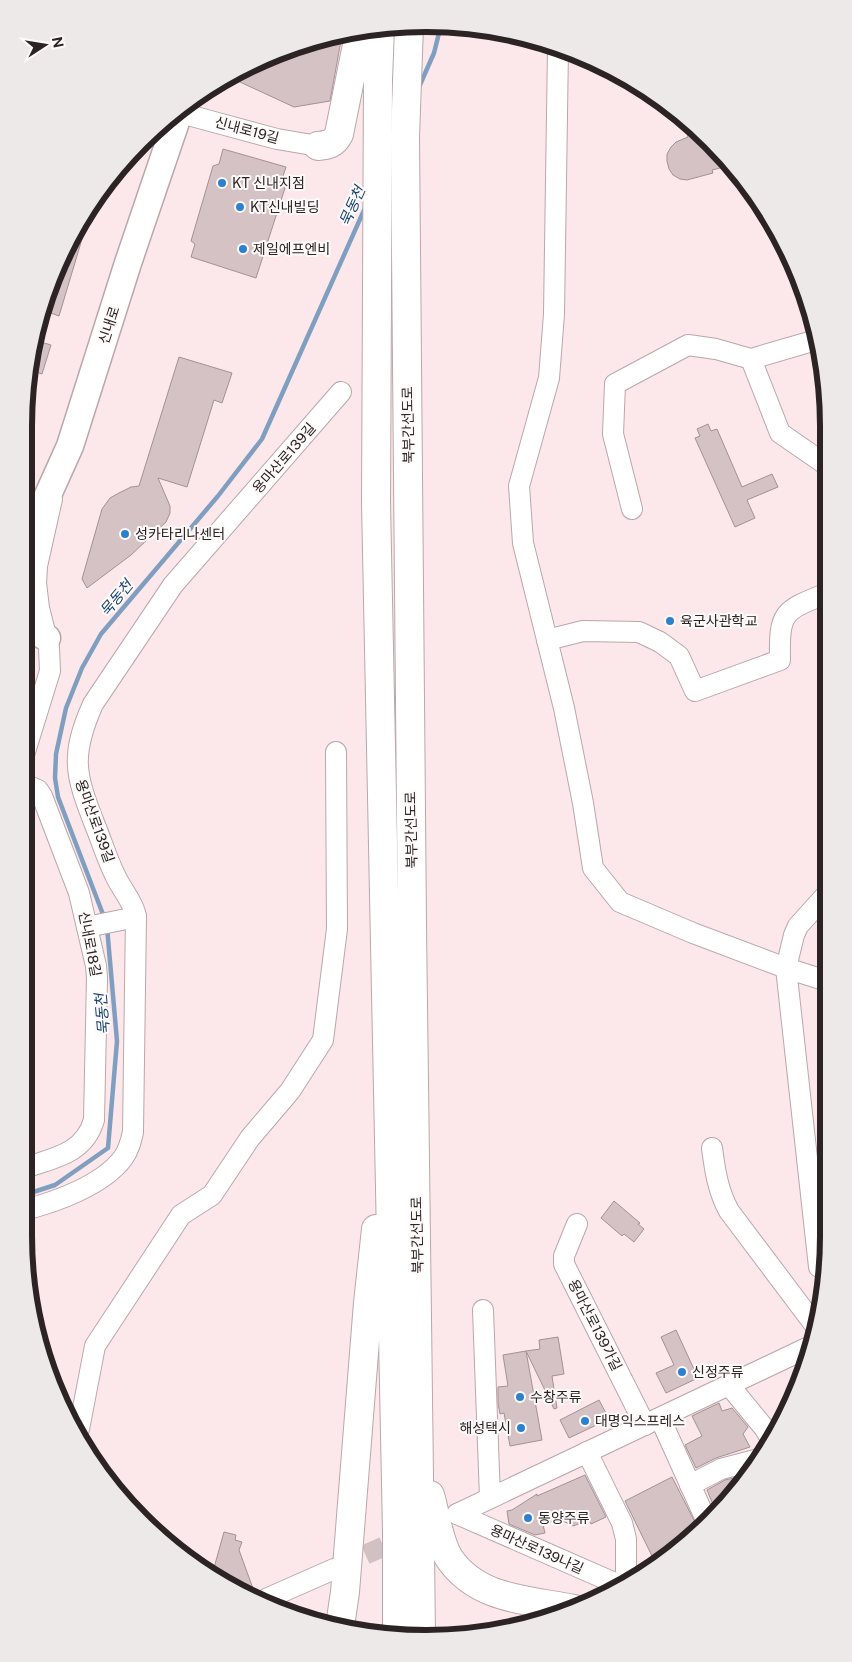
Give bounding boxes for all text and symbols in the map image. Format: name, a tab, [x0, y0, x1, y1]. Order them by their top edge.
north arrow	[20, 20, 70, 70]
text: N	[49, 35, 67, 49]
street label: 신내로19길	[213, 114, 281, 146]
place label: KT 신내지점	[232, 175, 305, 191]
marker: KT 신내지점	[216, 177, 228, 189]
water label: 묵동천	[336, 182, 369, 228]
place label: KT신내빌딩	[250, 199, 319, 215]
marker: KT신내빌딩	[234, 201, 246, 213]
place label: 제일에프엔비	[253, 241, 330, 257]
marker: 제일에프엔비	[237, 243, 249, 255]
street label: 신내로	[95, 304, 123, 346]
street label: 북부간선도로	[399, 386, 417, 464]
street label: 용마산로139길	[249, 420, 319, 496]
place label: 성카타리나센터	[135, 526, 225, 542]
marker: 성카타리나센터	[119, 528, 131, 540]
water label: 묵동천	[96, 575, 137, 619]
place label: 육군사관학교	[680, 613, 757, 629]
marker: 육군사관학교	[664, 615, 676, 627]
street label: 용마산로139길	[73, 777, 117, 865]
street label: 북부간선도로	[402, 791, 420, 869]
street label: 신내로18길	[76, 910, 104, 978]
water label: 묵동천	[92, 990, 112, 1035]
street label: 북부간선도로	[408, 1196, 426, 1274]
street label: 용마산로139가길	[565, 1277, 625, 1373]
place label: 신정주류	[692, 1364, 744, 1380]
marker: 신정주류	[676, 1366, 688, 1378]
place label: 수창주류	[530, 1389, 582, 1405]
marker: 수창주류	[514, 1391, 526, 1403]
place label: 대명익스프레스	[595, 1413, 685, 1429]
marker: 대명익스프레스	[579, 1415, 591, 1427]
place label: 해성택시	[459, 1420, 511, 1436]
marker: 해성택시	[515, 1422, 527, 1434]
place label: 동양주류	[538, 1510, 590, 1526]
marker: 동양주류	[522, 1512, 534, 1524]
street label: 용마산로139나길	[488, 1521, 586, 1577]

